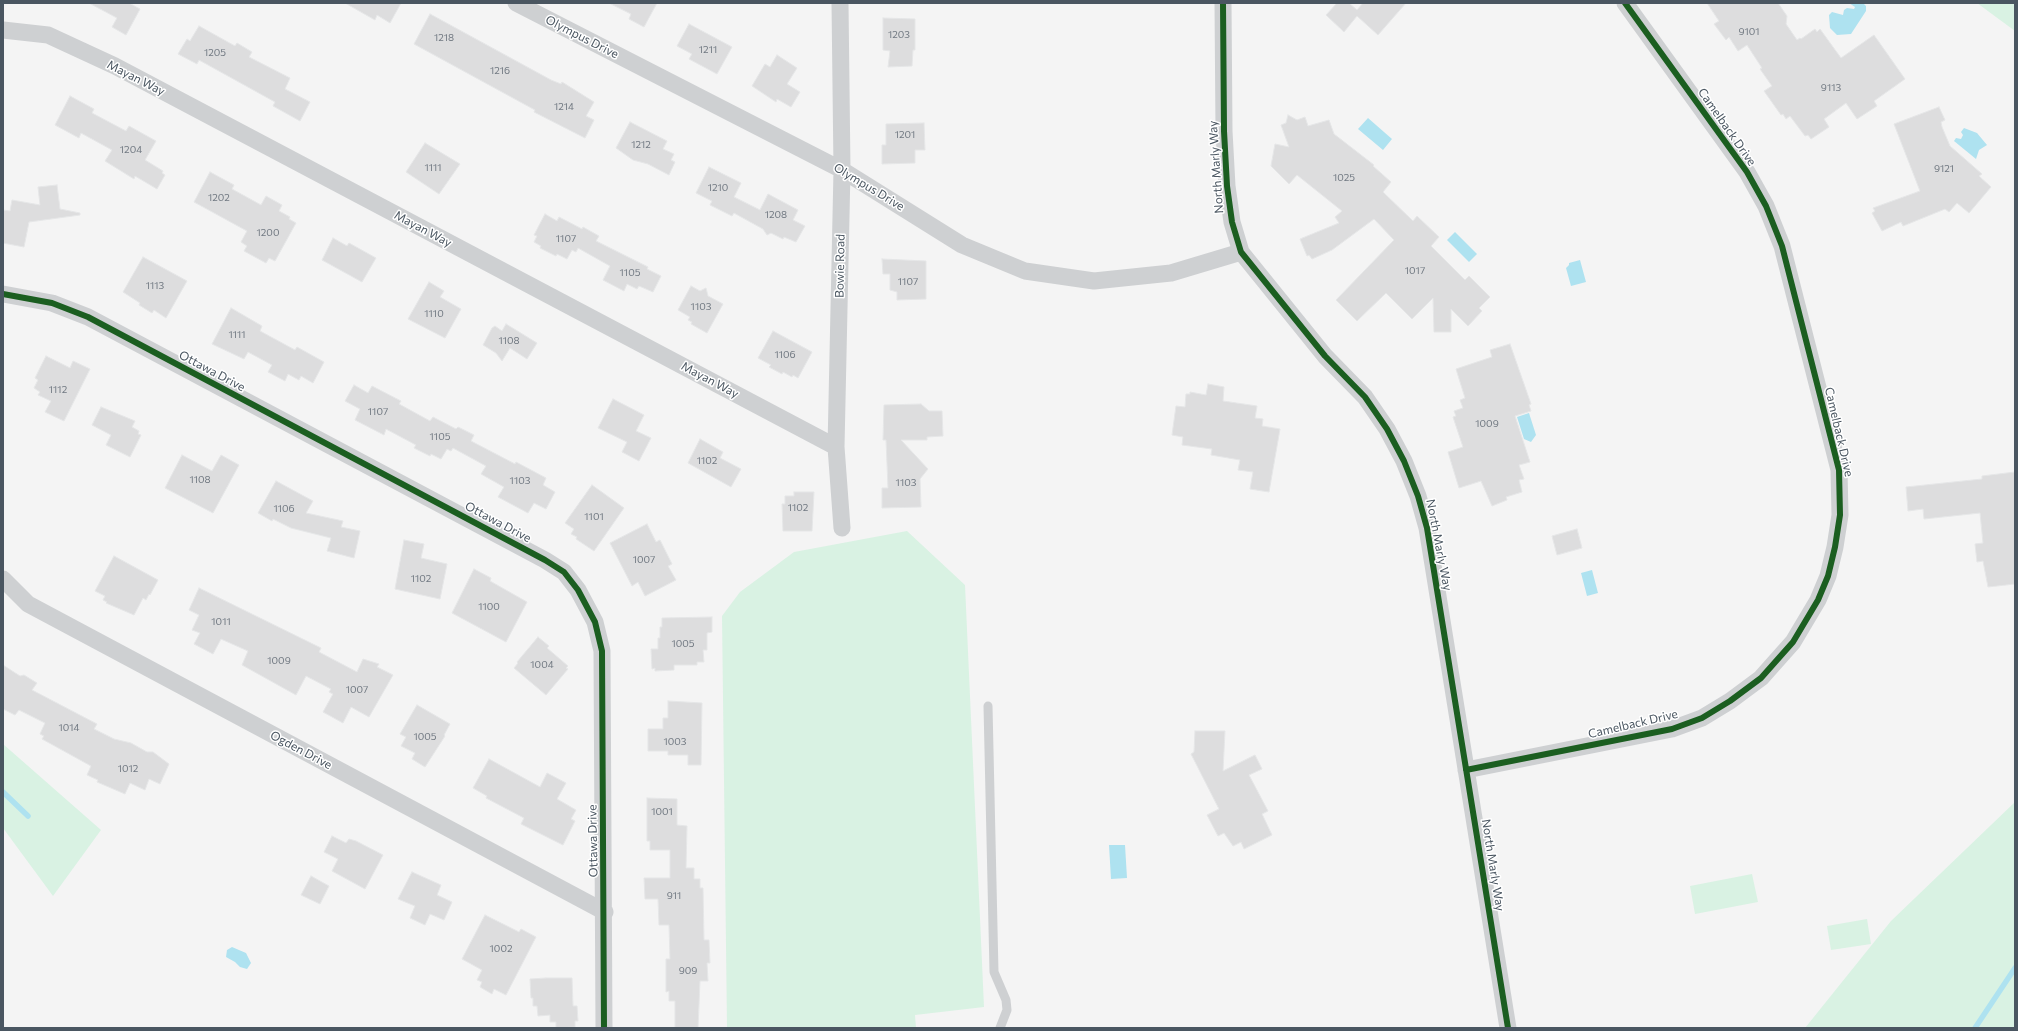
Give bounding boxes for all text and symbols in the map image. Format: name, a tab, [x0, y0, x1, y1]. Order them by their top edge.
street label: Olympus Drive	[543, 12, 621, 62]
house number: 9101	[1738, 26, 1760, 38]
house number: 1203	[888, 29, 910, 41]
house number: 1218	[434, 32, 454, 44]
house number: 1211	[699, 44, 717, 56]
house number: 1205	[204, 47, 226, 59]
street label: Mayan Way	[105, 57, 167, 99]
house number: 1216	[490, 65, 510, 77]
house number: 9113	[1821, 82, 1841, 94]
street label: Camelback Drive	[1695, 85, 1759, 169]
house number: 1214	[554, 101, 574, 113]
street label: North Marly Way	[1206, 120, 1226, 214]
house number: 1201	[895, 129, 915, 141]
house number: 1212	[631, 139, 651, 151]
house number: 1204	[120, 144, 142, 156]
street label: Olympus Drive	[831, 160, 907, 214]
house number: 1111	[424, 162, 442, 174]
house number: 9121	[1934, 163, 1954, 175]
house number: 1025	[1333, 172, 1355, 184]
house number: 1210	[708, 182, 728, 194]
house number: 1202	[208, 192, 230, 204]
street label: Mayan Way	[392, 208, 454, 250]
house number: 1208	[765, 209, 787, 221]
house number: 1200	[257, 227, 279, 239]
house number: 1107	[556, 233, 576, 245]
street label: Bowie Road	[832, 234, 848, 298]
house number: 1017	[1405, 265, 1425, 277]
house number: 1105	[620, 267, 640, 279]
house number: 1107	[898, 276, 918, 288]
house number: 1113	[146, 280, 164, 292]
house number: 1103	[691, 301, 711, 313]
house number: 1110	[424, 308, 444, 320]
house number: 1111	[228, 329, 246, 341]
house number: 1108	[498, 335, 520, 347]
street label: Ottawa Drive	[176, 348, 248, 394]
house number: 1106	[774, 349, 796, 361]
street label: Mayan Way	[679, 359, 741, 401]
house number: 1112	[49, 384, 67, 396]
street label: Camelback Drive	[1822, 386, 1856, 478]
house number: 1107	[368, 406, 388, 418]
house number: 1009	[1475, 418, 1499, 430]
house number: 1105	[430, 431, 450, 443]
house number: 1102	[697, 455, 717, 467]
house number: 1108	[189, 474, 211, 486]
house number: 1103	[510, 475, 530, 487]
house number: 1103	[896, 477, 916, 489]
street label: North Marly Way	[1423, 498, 1455, 592]
street label: Ottawa Drive	[462, 499, 534, 545]
house number: 1102	[788, 502, 808, 514]
house number: 1106	[273, 503, 295, 515]
house number: 1101	[584, 511, 604, 523]
house number: 1007	[633, 554, 655, 566]
house number: 1102	[411, 573, 431, 585]
house number: 1100	[478, 601, 500, 613]
house number: 1011	[211, 616, 231, 628]
house number: 1005	[671, 638, 695, 650]
house number: 1009	[267, 655, 291, 667]
house number: 1004	[530, 659, 554, 671]
house number: 1007	[346, 684, 368, 696]
street label: Camelback Drive	[1587, 707, 1679, 741]
house number: 1014	[58, 722, 80, 734]
street label: Ogden Drive	[268, 728, 334, 772]
house number: 1005	[413, 731, 437, 743]
house number: 1003	[663, 736, 687, 748]
house number: 1012	[118, 763, 138, 775]
street label: Ottawa Drive	[585, 804, 601, 878]
house number: 1001	[651, 806, 673, 818]
street label: North Marly Way	[1479, 818, 1507, 912]
house number: 911	[667, 890, 681, 902]
house number: 1002	[490, 943, 512, 955]
house number: 909	[679, 965, 697, 977]

